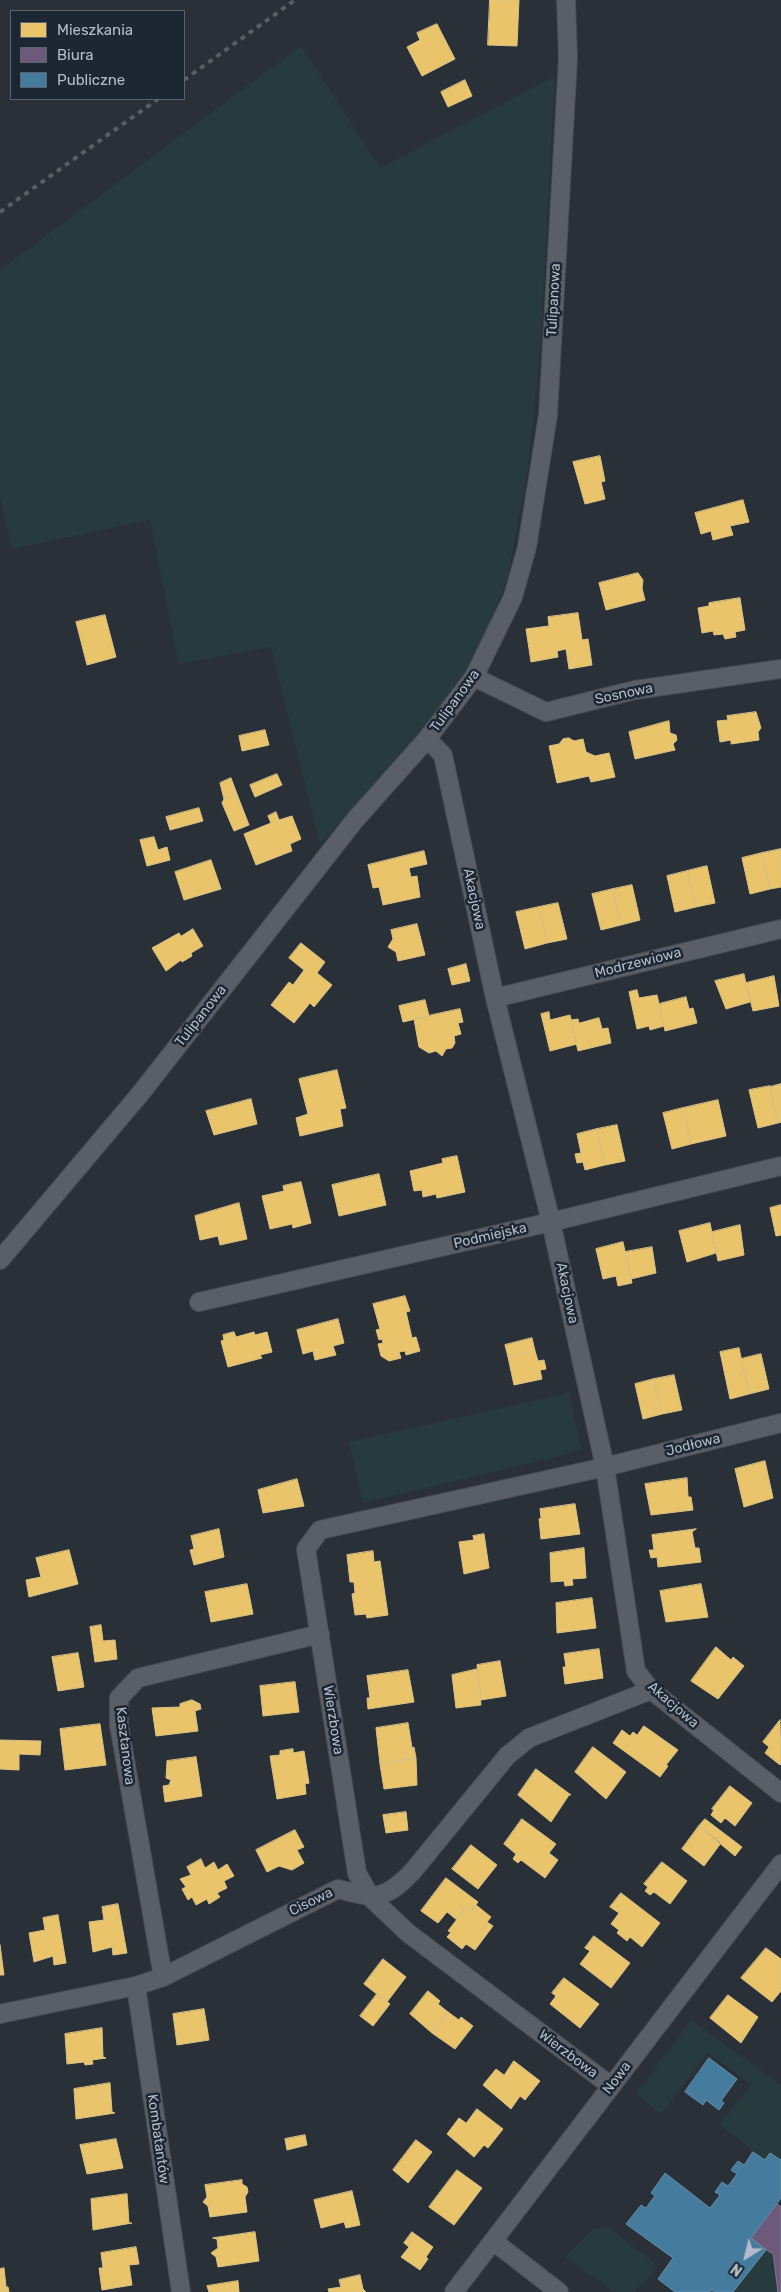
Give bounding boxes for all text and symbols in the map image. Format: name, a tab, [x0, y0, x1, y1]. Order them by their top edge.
legend	[10, 10, 185, 100]
text: Mieszkania	[57, 21, 133, 39]
text: Biura	[57, 46, 94, 64]
text: Publiczne	[57, 71, 125, 89]
street label: Tulipanowa	[544, 263, 564, 337]
street label: Tulipanowa	[427, 666, 483, 736]
street label: Sosnowa	[593, 680, 655, 708]
street label: Akacjowa	[459, 867, 489, 931]
street label: Modrzewiowa	[593, 944, 683, 982]
street label: Tulipanowa	[172, 982, 230, 1050]
street label: Podmiejska	[452, 1219, 528, 1253]
street label: Akacjowa	[552, 1261, 582, 1325]
street label: Jodłowa	[664, 1430, 722, 1460]
street label: Akacjowa	[644, 1678, 702, 1732]
street label: Wierzbowa	[319, 1684, 347, 1756]
street label: Kasztanowa	[112, 1706, 138, 1786]
street label: Cisowa	[286, 1884, 336, 1920]
street label: Wierzbowa	[535, 2026, 601, 2082]
street label: Nowa	[599, 2058, 635, 2098]
street label: Kombatantów	[143, 2093, 173, 2185]
north arrow	[721, 2232, 771, 2282]
text: N	[728, 2260, 746, 2279]

